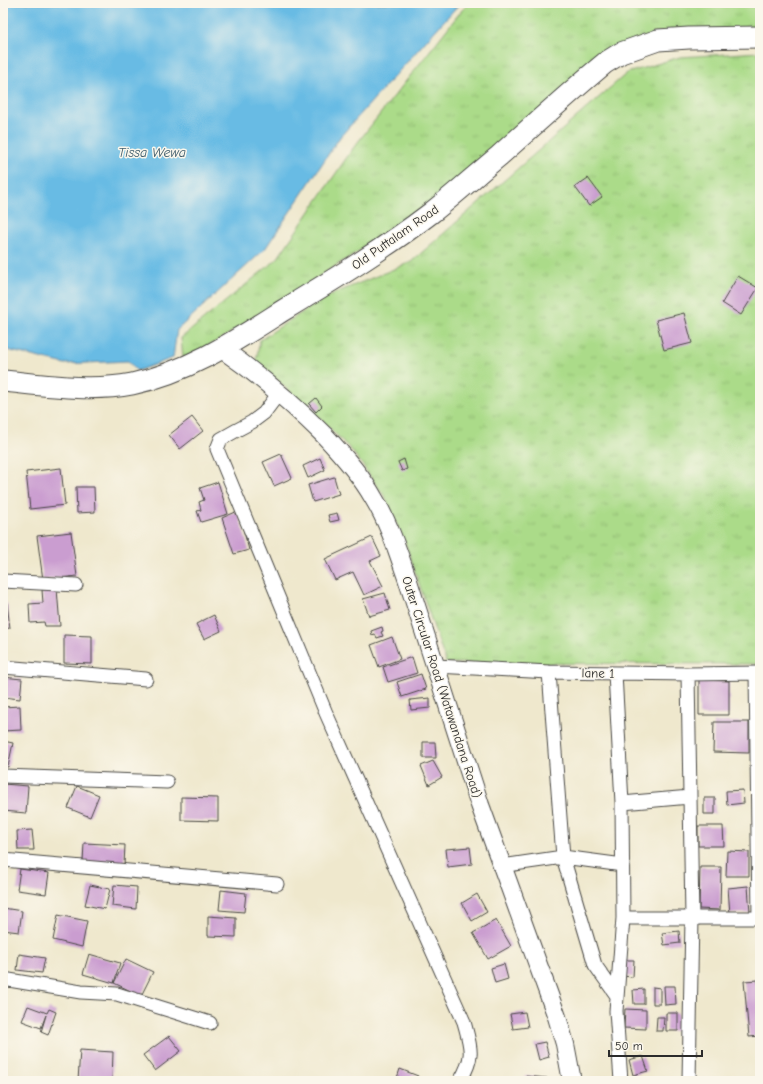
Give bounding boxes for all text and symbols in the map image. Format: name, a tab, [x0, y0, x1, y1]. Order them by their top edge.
water label: Tissa Wewa	[118, 144, 186, 161]
street label: Old Puttalam Road	[349, 201, 441, 273]
street label: Outer Circular Road (Watawandana Road)	[399, 574, 485, 800]
street label: lane 1	[581, 665, 615, 681]
scale bar	[609, 1032, 702, 1058]
text: 50 m	[615, 1039, 643, 1053]

